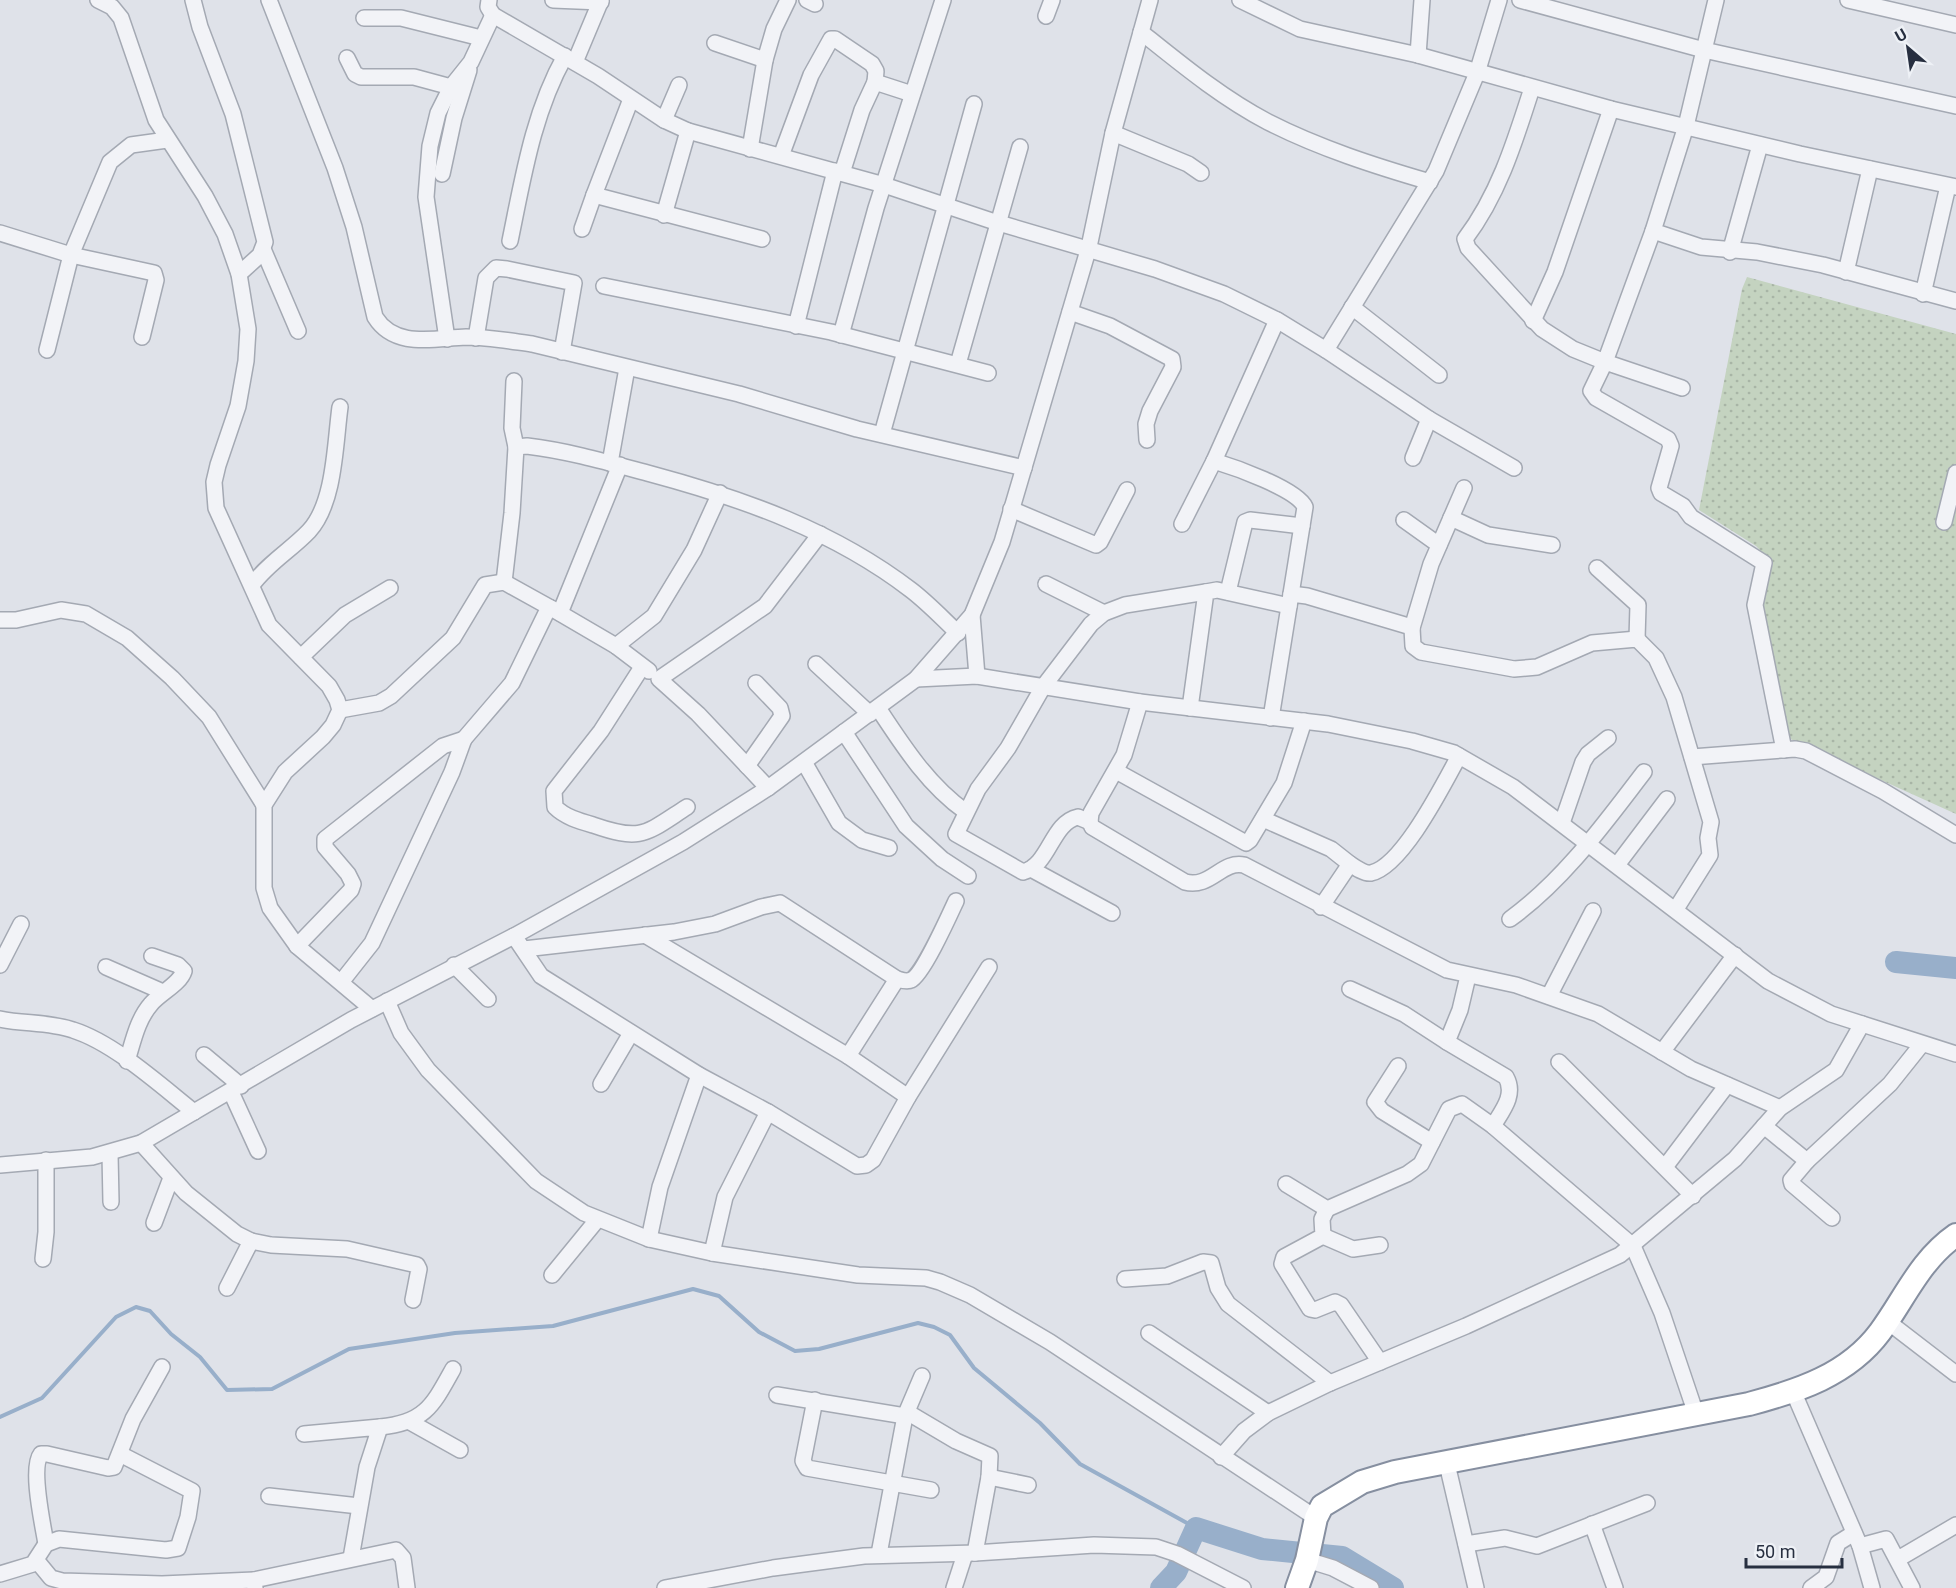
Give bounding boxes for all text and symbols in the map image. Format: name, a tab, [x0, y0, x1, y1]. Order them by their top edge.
north arrow	[1878, 18, 1938, 78]
text: U	[1892, 24, 1910, 46]
scale bar	[1746, 1531, 1842, 1569]
text: 50 m	[1755, 1541, 1795, 1562]

